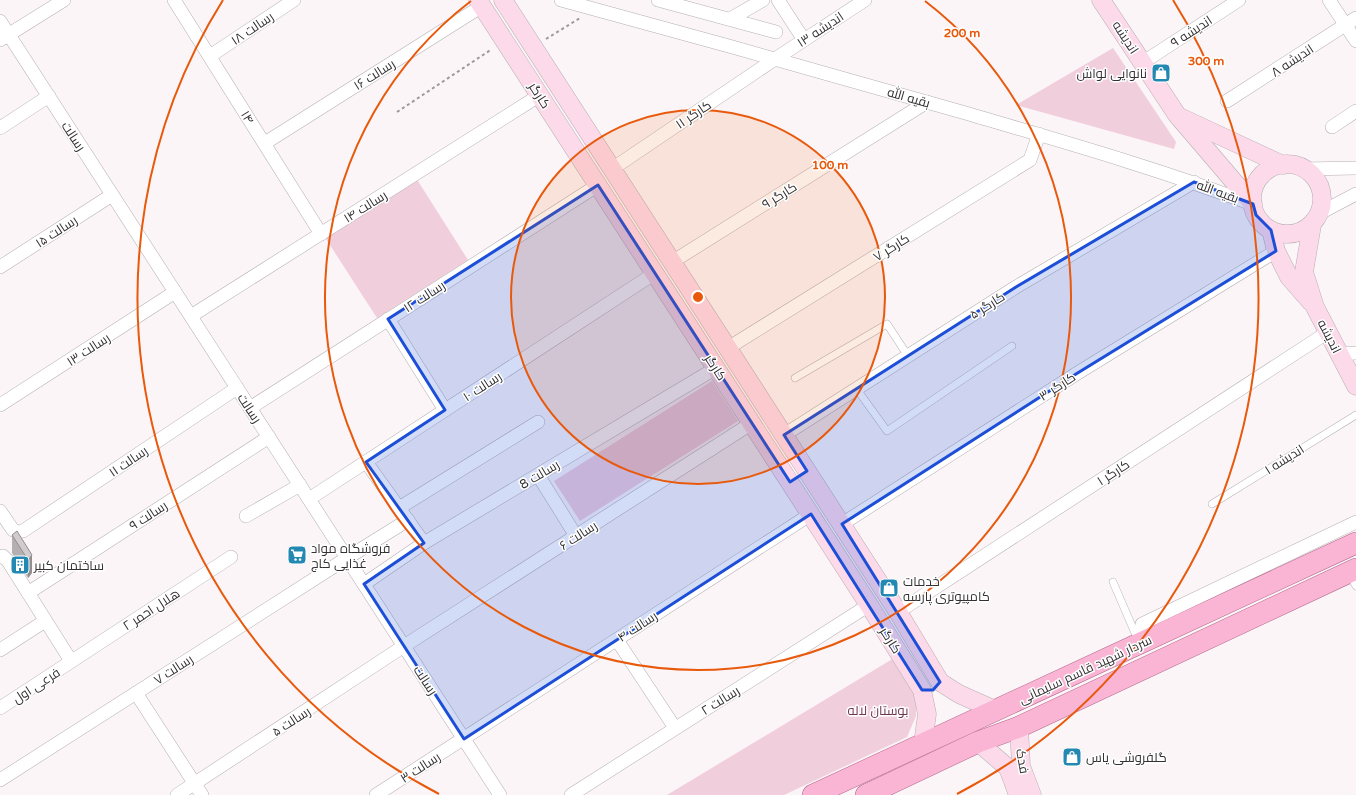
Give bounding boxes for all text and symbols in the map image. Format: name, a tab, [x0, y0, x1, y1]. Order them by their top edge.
street label: رسالت ۱۸	[228, 9, 277, 49]
street label: اندیشه ۱۳	[794, 9, 847, 51]
street label: اندیشه ۹	[1168, 13, 1215, 51]
street label: اندیشه	[1109, 18, 1142, 57]
text: 200 m	[944, 26, 980, 40]
street label: اندیشه ۸	[1268, 41, 1317, 81]
text: 300 m	[1188, 54, 1224, 68]
street label: رسالت ۱۶	[351, 56, 398, 94]
shop icon: نانوایی لواش	[1150, 62, 1172, 84]
place label: نانوایی لواش	[1077, 66, 1147, 82]
street label: کارگر	[524, 79, 554, 112]
street label: بقیه الله	[886, 83, 932, 112]
street label: کارگر ۱۱	[673, 97, 714, 133]
street label: ۱۴	[237, 108, 257, 127]
street label: رسالت	[58, 119, 89, 154]
text: 100 m	[812, 158, 848, 172]
street label: بقیه الله	[1194, 176, 1241, 207]
street label: کارگر ۹	[759, 179, 800, 213]
street label: رسالت ۱۴	[341, 187, 390, 226]
street label: رسالت ۱۵	[33, 212, 80, 251]
street label: کارگر ۷	[871, 231, 913, 265]
street label: رسالت ۱۲	[401, 277, 448, 316]
street label: کارگر ۵	[967, 289, 1008, 323]
centre of rings	[691, 290, 705, 304]
street label: اندیشه	[1314, 317, 1344, 356]
street label: رسالت ۱۳	[64, 330, 113, 370]
street label: کارگر	[700, 351, 730, 384]
street label: رسالت ۱۰	[460, 368, 505, 405]
street label: کارگر ۳	[1036, 369, 1079, 405]
street label: رسالت	[234, 391, 265, 426]
street label: اندیشه ۱	[1262, 442, 1307, 478]
street label: رسالت ۱۱	[106, 443, 151, 481]
street label: کارگر ۱	[1094, 456, 1133, 489]
street label: رسالت 8	[517, 457, 562, 493]
street label: رسالت ۹	[126, 498, 171, 534]
street label: رسالت ۶	[557, 518, 600, 554]
place label: فروشگاه مواد غذایی کاج	[311, 541, 390, 572]
supermarket icon: فروشگاه مواد غذایی کاج	[286, 544, 308, 566]
building icon: ساختمان کبیر	[9, 554, 31, 576]
place label: ساختمان کبیر	[33, 558, 104, 574]
place label: خدمات کامپیوتری پارسه	[903, 574, 990, 606]
shop icon: خدمات کامپیوتری پارسه	[878, 577, 900, 599]
street label: هلال احمر ۲	[120, 585, 183, 634]
street label: رسالت ۴	[615, 608, 660, 646]
street label: کارگر	[875, 624, 904, 657]
street label: سردار شهید قاسم سلیمانی	[1016, 632, 1155, 709]
street label: رسالت ۷	[151, 651, 196, 688]
street label: رسالت	[410, 663, 441, 698]
street label: فرعی اول	[10, 665, 63, 707]
street label: رسالت ۲	[698, 683, 743, 719]
park label: بوستان لاله	[848, 703, 908, 719]
street label: رسالت ۵	[269, 704, 314, 740]
shop icon: گلفروشی یاس	[1061, 746, 1083, 768]
street label: فدک	[1012, 747, 1032, 775]
street label: رسالت ۳	[398, 749, 444, 787]
place label: گلفروشی یاس	[1086, 750, 1167, 766]

